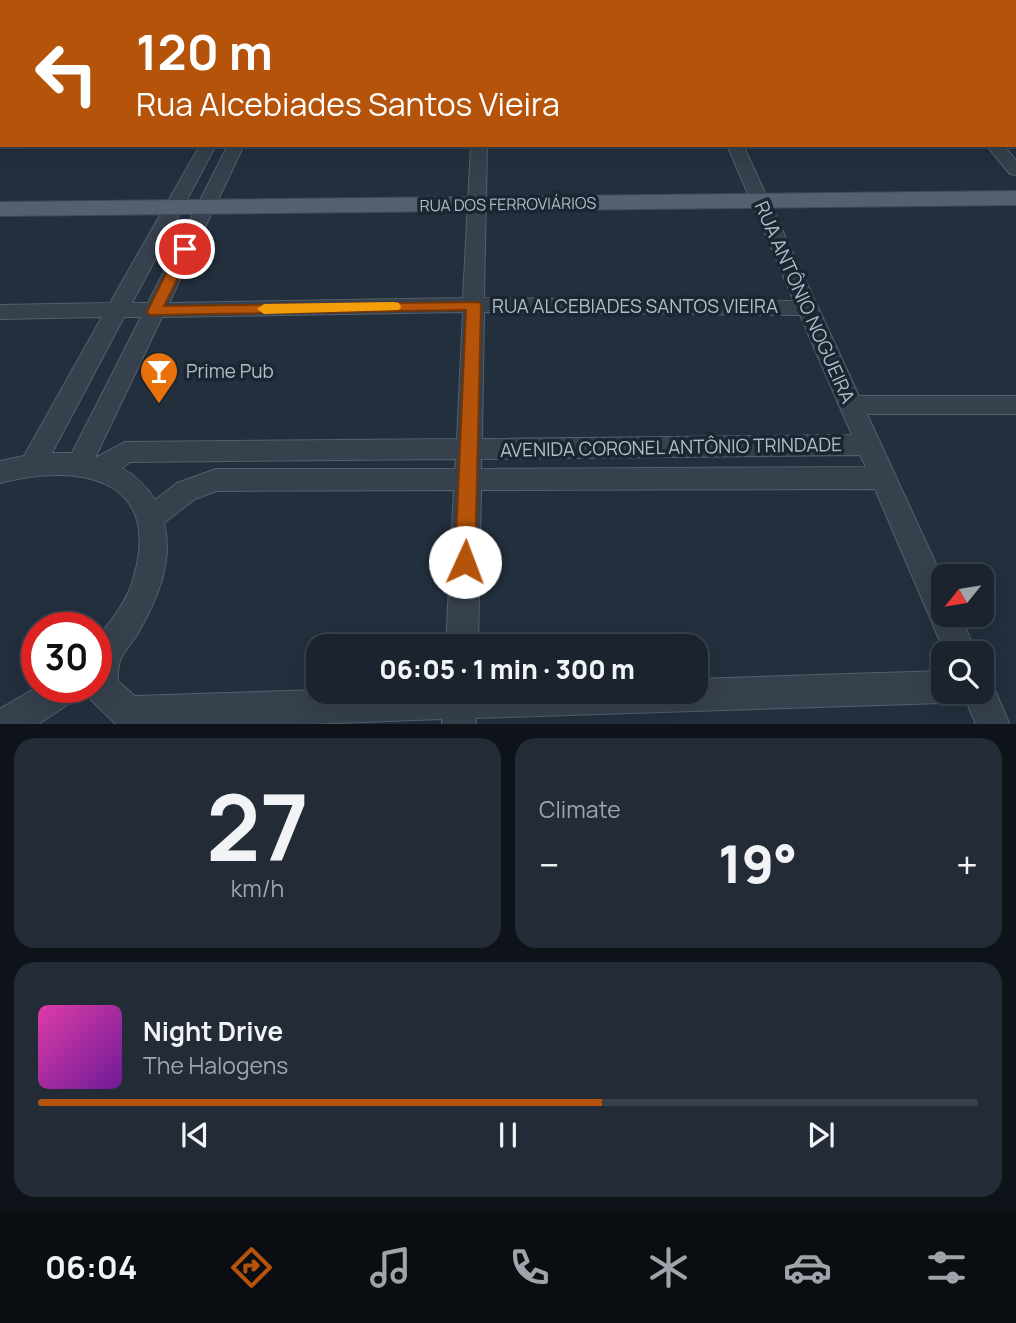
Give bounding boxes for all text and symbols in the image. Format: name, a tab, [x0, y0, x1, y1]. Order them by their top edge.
text: 120 m	[136, 18, 273, 85]
icon: left	[21, 28, 112, 119]
text: Rua Alcebiades Santos Vieira	[136, 82, 560, 126]
street label: RUA DOS FERROVIÁRIOS	[419, 191, 597, 217]
street label: RUA ANTÔNIO NOGUEIRA	[749, 197, 861, 407]
pin	[155, 219, 215, 279]
icon: arrive	[166, 230, 204, 268]
street label: RUA ALCEBIADES SANTOS VIEIRA	[492, 293, 778, 319]
bar icon: Prime Pub	[138, 350, 180, 405]
place label: Prime Pub	[186, 358, 274, 384]
street label: AVENIDA CORONEL ANTÔNIO TRINDADE	[500, 431, 842, 463]
position arrow	[428, 525, 502, 599]
north arrow	[931, 564, 994, 626]
map controls	[931, 564, 994, 704]
speed limit sign: 30	[21, 612, 112, 703]
button: search	[931, 641, 994, 704]
text: 06:05 · 1 min · 300 m	[379, 651, 635, 687]
text: 27	[206, 764, 309, 888]
text: Climate	[539, 793, 621, 825]
text: 19°	[718, 828, 797, 899]
text: −	[539, 838, 560, 890]
text: +	[956, 838, 978, 890]
text: km/h	[231, 872, 284, 904]
text: Night Drive	[143, 1013, 283, 1049]
text: The Halogens	[143, 1049, 288, 1081]
icon: previous	[176, 1116, 214, 1154]
icon: pause	[489, 1116, 527, 1154]
icon: next	[802, 1116, 840, 1154]
icon: directions	[227, 1243, 276, 1292]
icon: music	[366, 1243, 415, 1292]
icon: phone	[505, 1243, 554, 1292]
icon: climate	[644, 1243, 693, 1292]
icon: car	[783, 1243, 832, 1292]
icon: filters	[922, 1243, 971, 1292]
text: 06:04	[45, 1245, 137, 1289]

